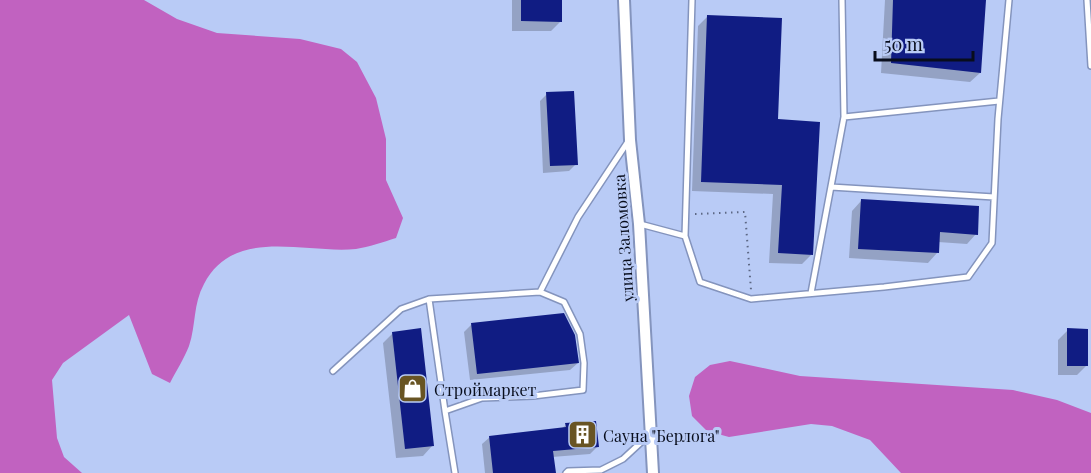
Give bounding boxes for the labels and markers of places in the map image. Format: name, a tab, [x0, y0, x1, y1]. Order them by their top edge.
shop icon: Строймаркет	[397, 373, 429, 405]
place label: Строймаркет	[434, 379, 537, 400]
building icon: Сауна "Берлога"	[566, 419, 598, 451]
place label: Сауна "Берлога"	[603, 425, 720, 446]

